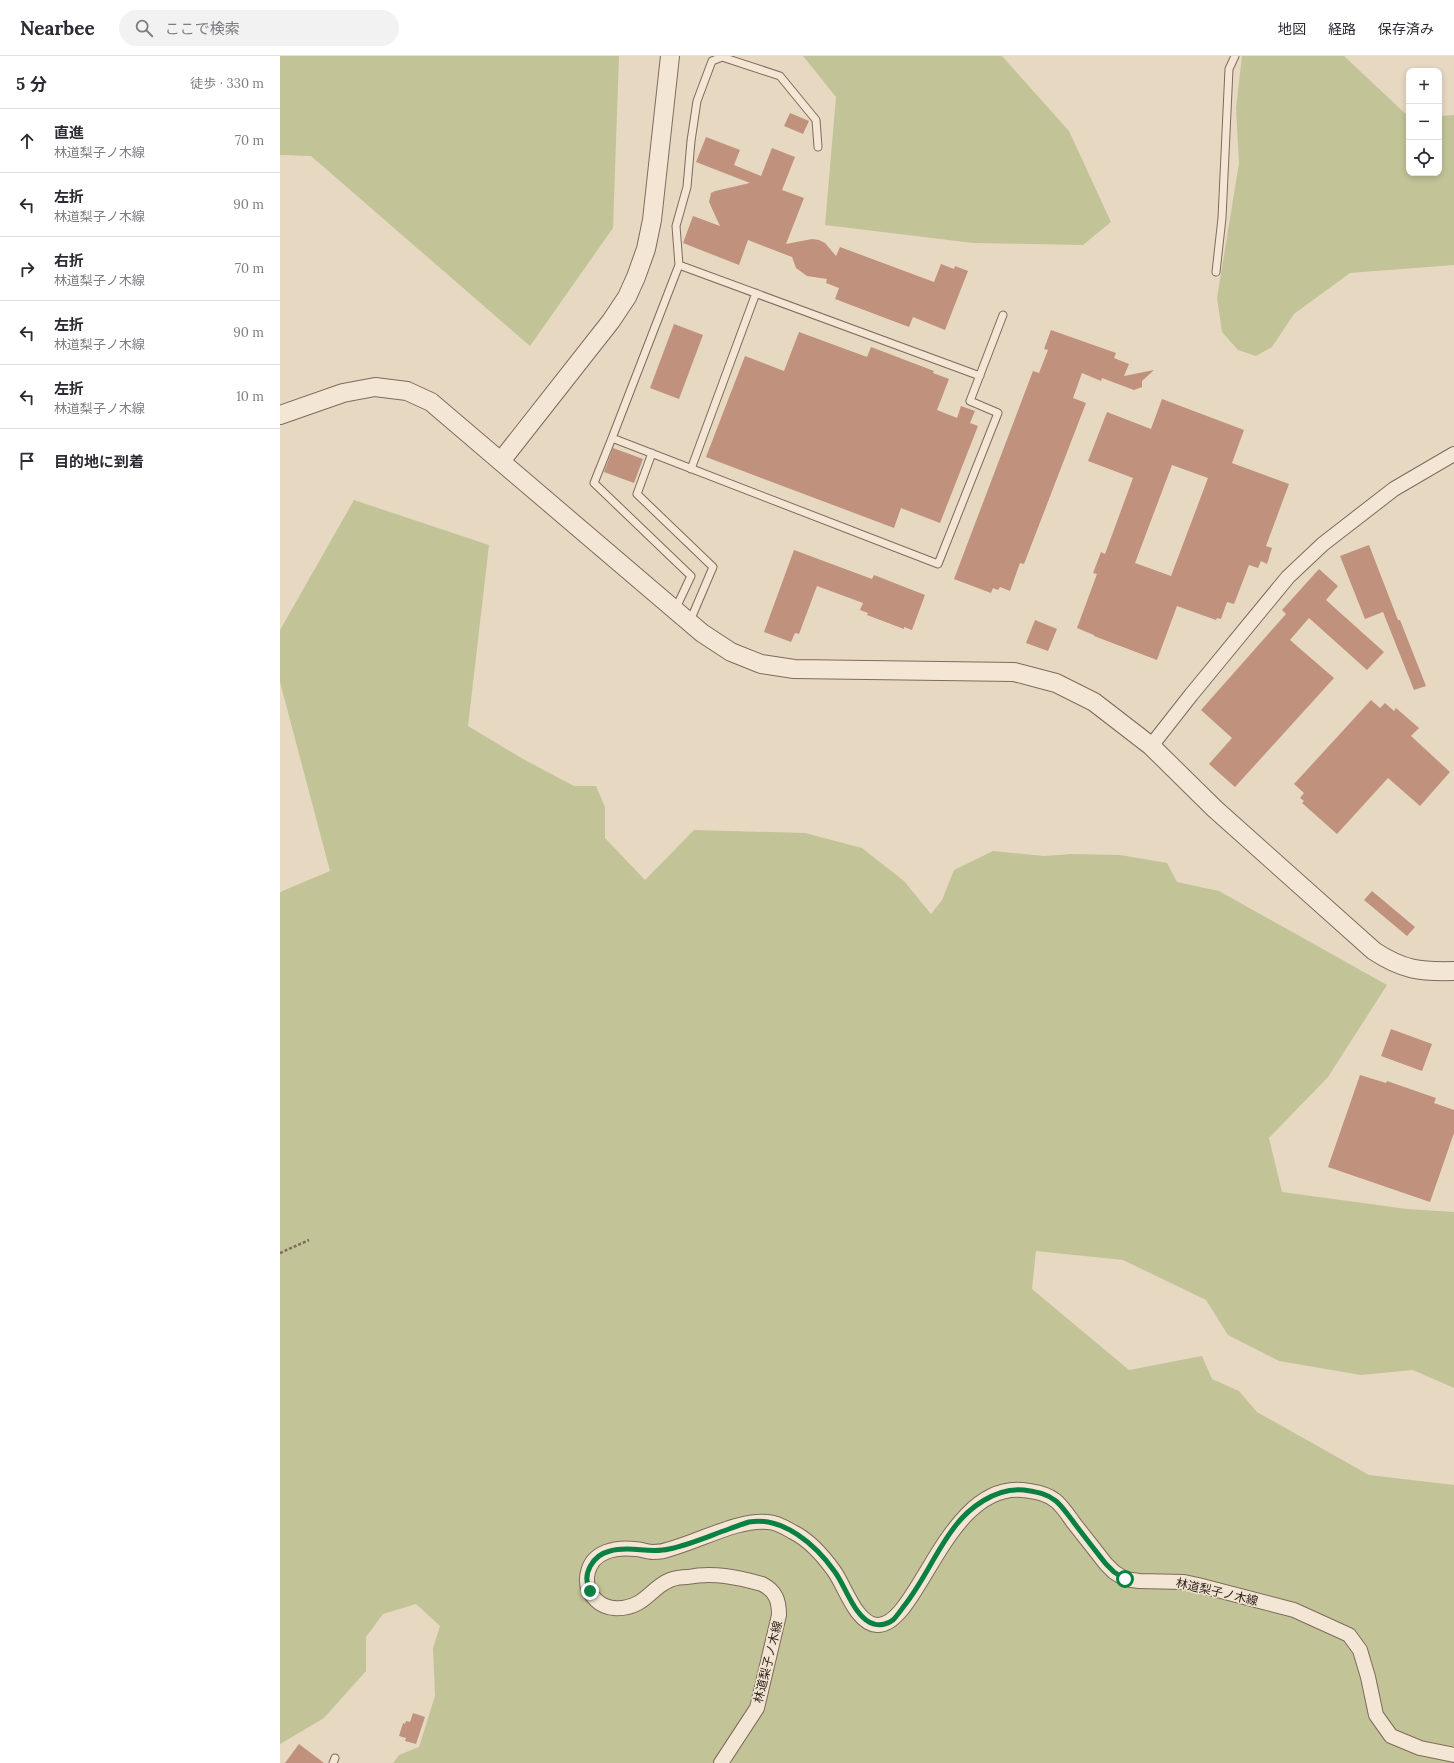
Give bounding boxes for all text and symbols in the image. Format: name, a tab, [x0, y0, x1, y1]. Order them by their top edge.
search box	[119, 10, 399, 46]
text: Nearbee	[20, 16, 95, 40]
icon: search	[133, 17, 155, 39]
text: ここで検索	[165, 19, 240, 38]
text: 地図	[1278, 20, 1306, 38]
text: 経路	[1328, 20, 1356, 38]
text: 保存済み	[1378, 20, 1434, 38]
map controls	[1406, 68, 1442, 176]
button: +	[1406, 68, 1442, 104]
text: 5 分	[16, 73, 47, 95]
text: 徒歩 · 330 m	[190, 75, 264, 92]
button: −	[1406, 104, 1442, 140]
text: 直進	[54, 123, 84, 142]
icon: ahead	[16, 130, 38, 152]
text: 70 m	[235, 132, 264, 149]
button: locate	[1406, 140, 1442, 176]
text: 林道梨子ノ木線	[54, 144, 145, 161]
text: 左折	[54, 187, 84, 206]
icon: left	[16, 194, 38, 216]
text: 90 m	[233, 196, 264, 213]
text: 林道梨子ノ木線	[54, 208, 145, 225]
text: 右折	[54, 251, 84, 270]
icon: right	[16, 258, 38, 280]
text: 70 m	[235, 260, 264, 277]
text: 林道梨子ノ木線	[54, 272, 145, 289]
text: 左折	[54, 315, 84, 334]
icon: left	[16, 322, 38, 344]
text: 90 m	[233, 324, 264, 341]
text: 林道梨子ノ木線	[54, 336, 145, 353]
text: 左折	[54, 379, 84, 398]
icon: left	[16, 386, 38, 408]
text: 10 m	[236, 388, 264, 405]
text: 林道梨子ノ木線	[54, 400, 145, 417]
icon: arrive	[16, 450, 38, 472]
text: 目的地に到着	[54, 452, 144, 471]
route start	[1116, 1570, 1134, 1588]
street label: 林道梨子ノ木線	[1174, 1575, 1260, 1608]
route end	[581, 1582, 599, 1600]
street label: 林道梨子ノ木線	[750, 1619, 785, 1704]

